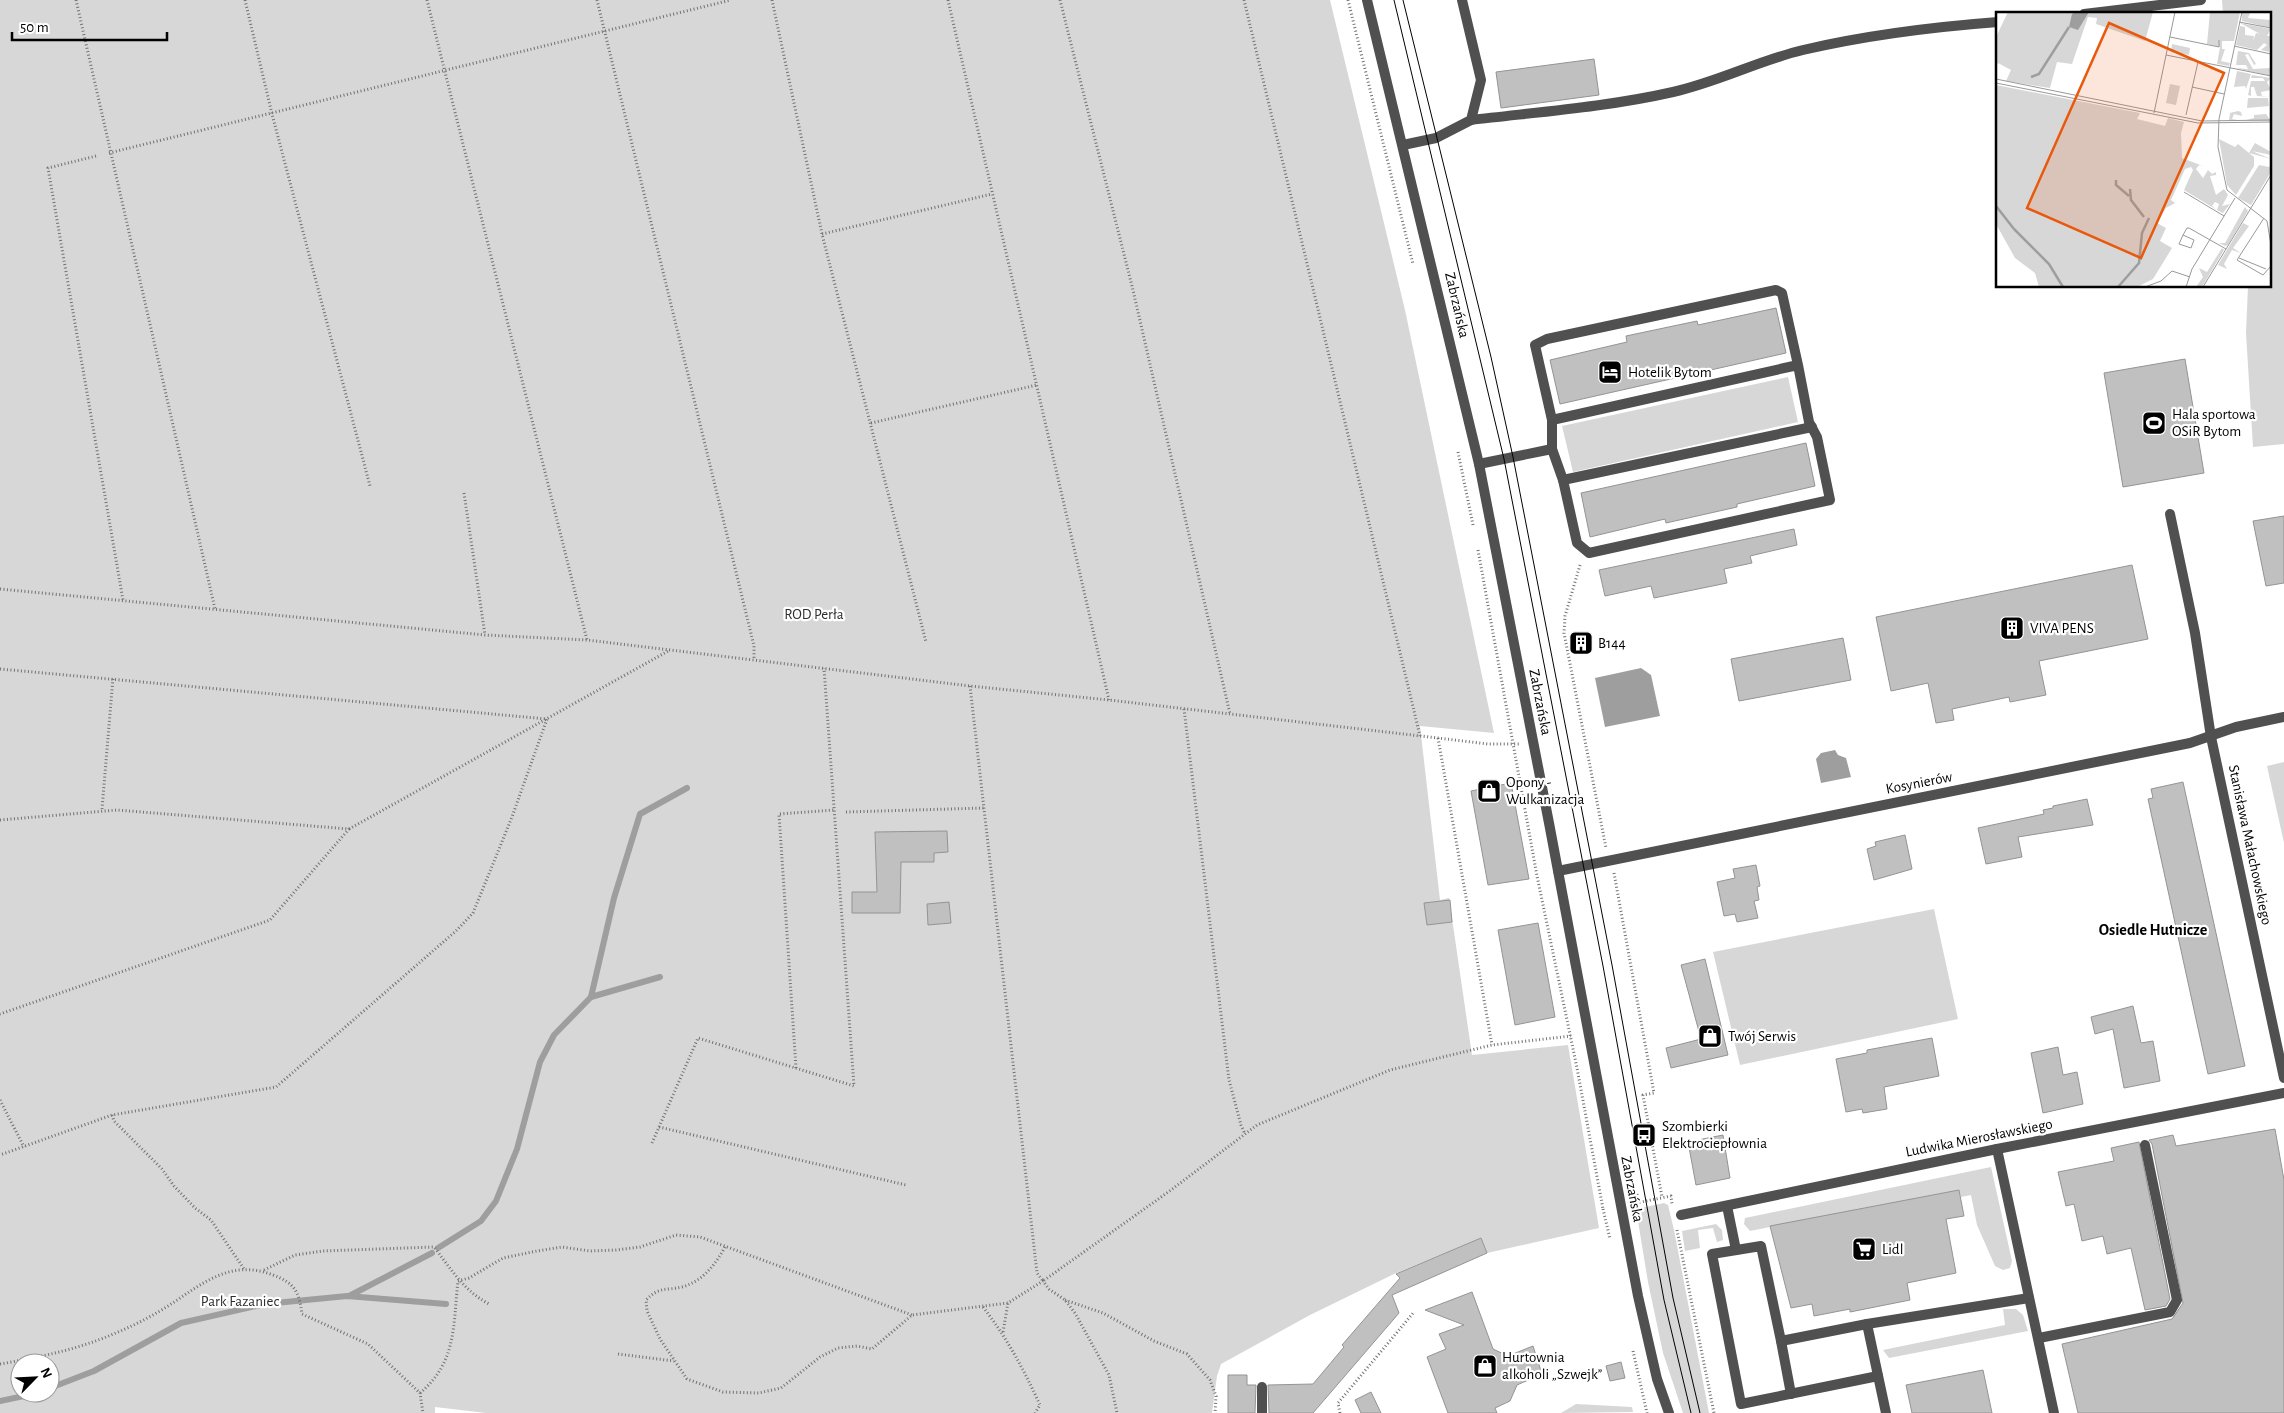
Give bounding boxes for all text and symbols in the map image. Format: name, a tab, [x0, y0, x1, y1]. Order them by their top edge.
scale bar	[12, 10, 168, 42]
inset map	[1996, 12, 2272, 288]
text: 50 m	[20, 20, 49, 35]
street label: Zabrzańska	[1442, 271, 1472, 339]
hotel icon: Hotelik Bytom	[1597, 359, 1623, 385]
place label: Hotelik Bytom	[1628, 365, 1712, 380]
place label: Hala sportowa OSiR Bytom	[2172, 407, 2256, 439]
sports icon: Hala sportowa OSiR Bytom	[2141, 410, 2167, 436]
park label: ROD Perła	[784, 607, 844, 622]
building icon: VIVA PENS	[1999, 615, 2025, 641]
place label: VIVA PENS	[2030, 621, 2094, 636]
building icon: B144	[1568, 630, 1594, 656]
place label: B144	[1598, 636, 1626, 651]
street label: Zabrzańska	[1526, 668, 1554, 736]
street label: Stanisława Małachowskiego	[2226, 764, 2274, 926]
street label: Kosynierów	[1884, 769, 1954, 797]
place label: Opony - Wulkanizacja	[1506, 775, 1585, 807]
shop icon: Opony - Wulkanizacja	[1476, 778, 1502, 804]
district label: Osiedle Hutnicze	[2099, 922, 2208, 938]
shop icon: Twój Serwis	[1697, 1023, 1723, 1049]
place label: Twój Serwis	[1728, 1029, 1796, 1044]
street label: Ludwika Mierosławskiego	[1904, 1116, 2054, 1160]
place label: Szombierki Elektrociepłownia	[1662, 1119, 1767, 1151]
bus stop icon: Szombierki Elektrociepłownia	[1631, 1122, 1657, 1148]
street label: Zabrzańska	[1618, 1155, 1646, 1223]
supermarket icon: Lidl	[1851, 1236, 1877, 1262]
place label: Lidl	[1882, 1242, 1903, 1257]
park label: Park Fazaniec	[201, 1294, 279, 1309]
place label: Hurtownia alkoholi „Szwejk”	[1502, 1350, 1602, 1382]
north arrow	[10, 1353, 60, 1403]
shop icon: Hurtownia alkoholi „Szwejk”	[1472, 1353, 1498, 1379]
text: N	[38, 1366, 54, 1380]

